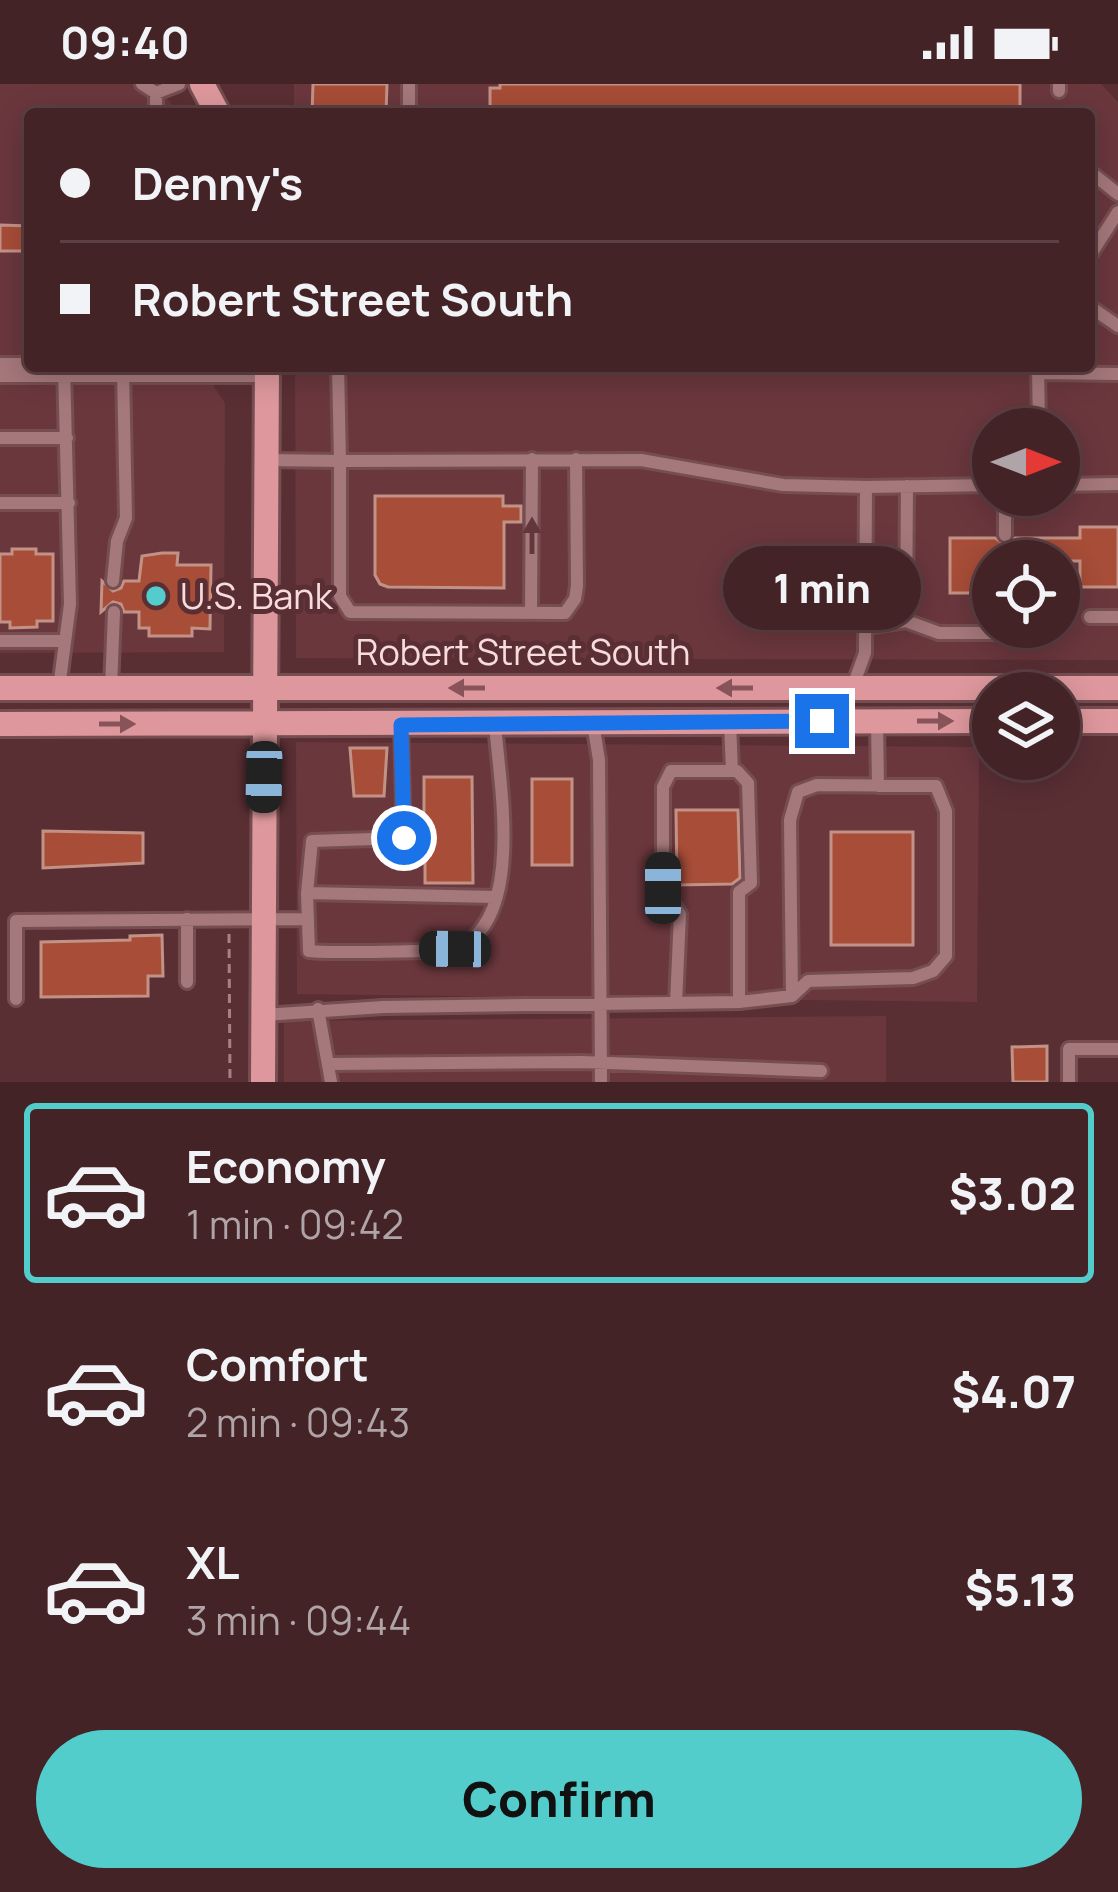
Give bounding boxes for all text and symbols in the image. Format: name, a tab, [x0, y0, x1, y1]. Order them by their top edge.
text: 09:40	[60, 11, 190, 73]
text: Denny's	[132, 152, 303, 214]
text: Robert Street South	[132, 268, 573, 330]
north arrow	[972, 408, 1080, 516]
map controls	[972, 408, 1080, 780]
one-way arrow	[522, 516, 542, 554]
button: locate	[972, 540, 1080, 648]
callout: 1 min	[723, 547, 921, 631]
text: 1 min	[773, 561, 871, 615]
place label: U.S. Bank	[180, 571, 334, 620]
marker: U.S. Bank	[143, 583, 169, 609]
street label: Robert Street South	[356, 627, 690, 676]
button: layers	[972, 672, 1080, 780]
one-way arrow	[447, 678, 485, 698]
one-way arrow	[715, 678, 753, 698]
route end	[795, 694, 849, 748]
one-way arrow	[917, 711, 955, 731]
one-way arrow	[99, 714, 137, 733]
car	[245, 741, 283, 813]
route start	[377, 811, 431, 865]
car	[645, 852, 681, 924]
car	[419, 930, 491, 968]
text: Economy	[186, 1135, 386, 1197]
icon: car	[42, 1139, 150, 1247]
text: $3.02	[949, 1162, 1076, 1224]
text: 1 min · 09:42	[186, 1197, 404, 1251]
text: Comfort	[186, 1333, 369, 1395]
icon: car	[42, 1337, 150, 1445]
text: $4.07	[951, 1360, 1076, 1422]
text: 2 min · 09:43	[186, 1395, 410, 1449]
text: XL	[186, 1531, 240, 1593]
icon: car	[42, 1535, 150, 1643]
text: $5.13	[965, 1558, 1076, 1620]
text: 3 min · 09:44	[186, 1593, 411, 1647]
button: Confirm	[36, 1730, 1082, 1868]

